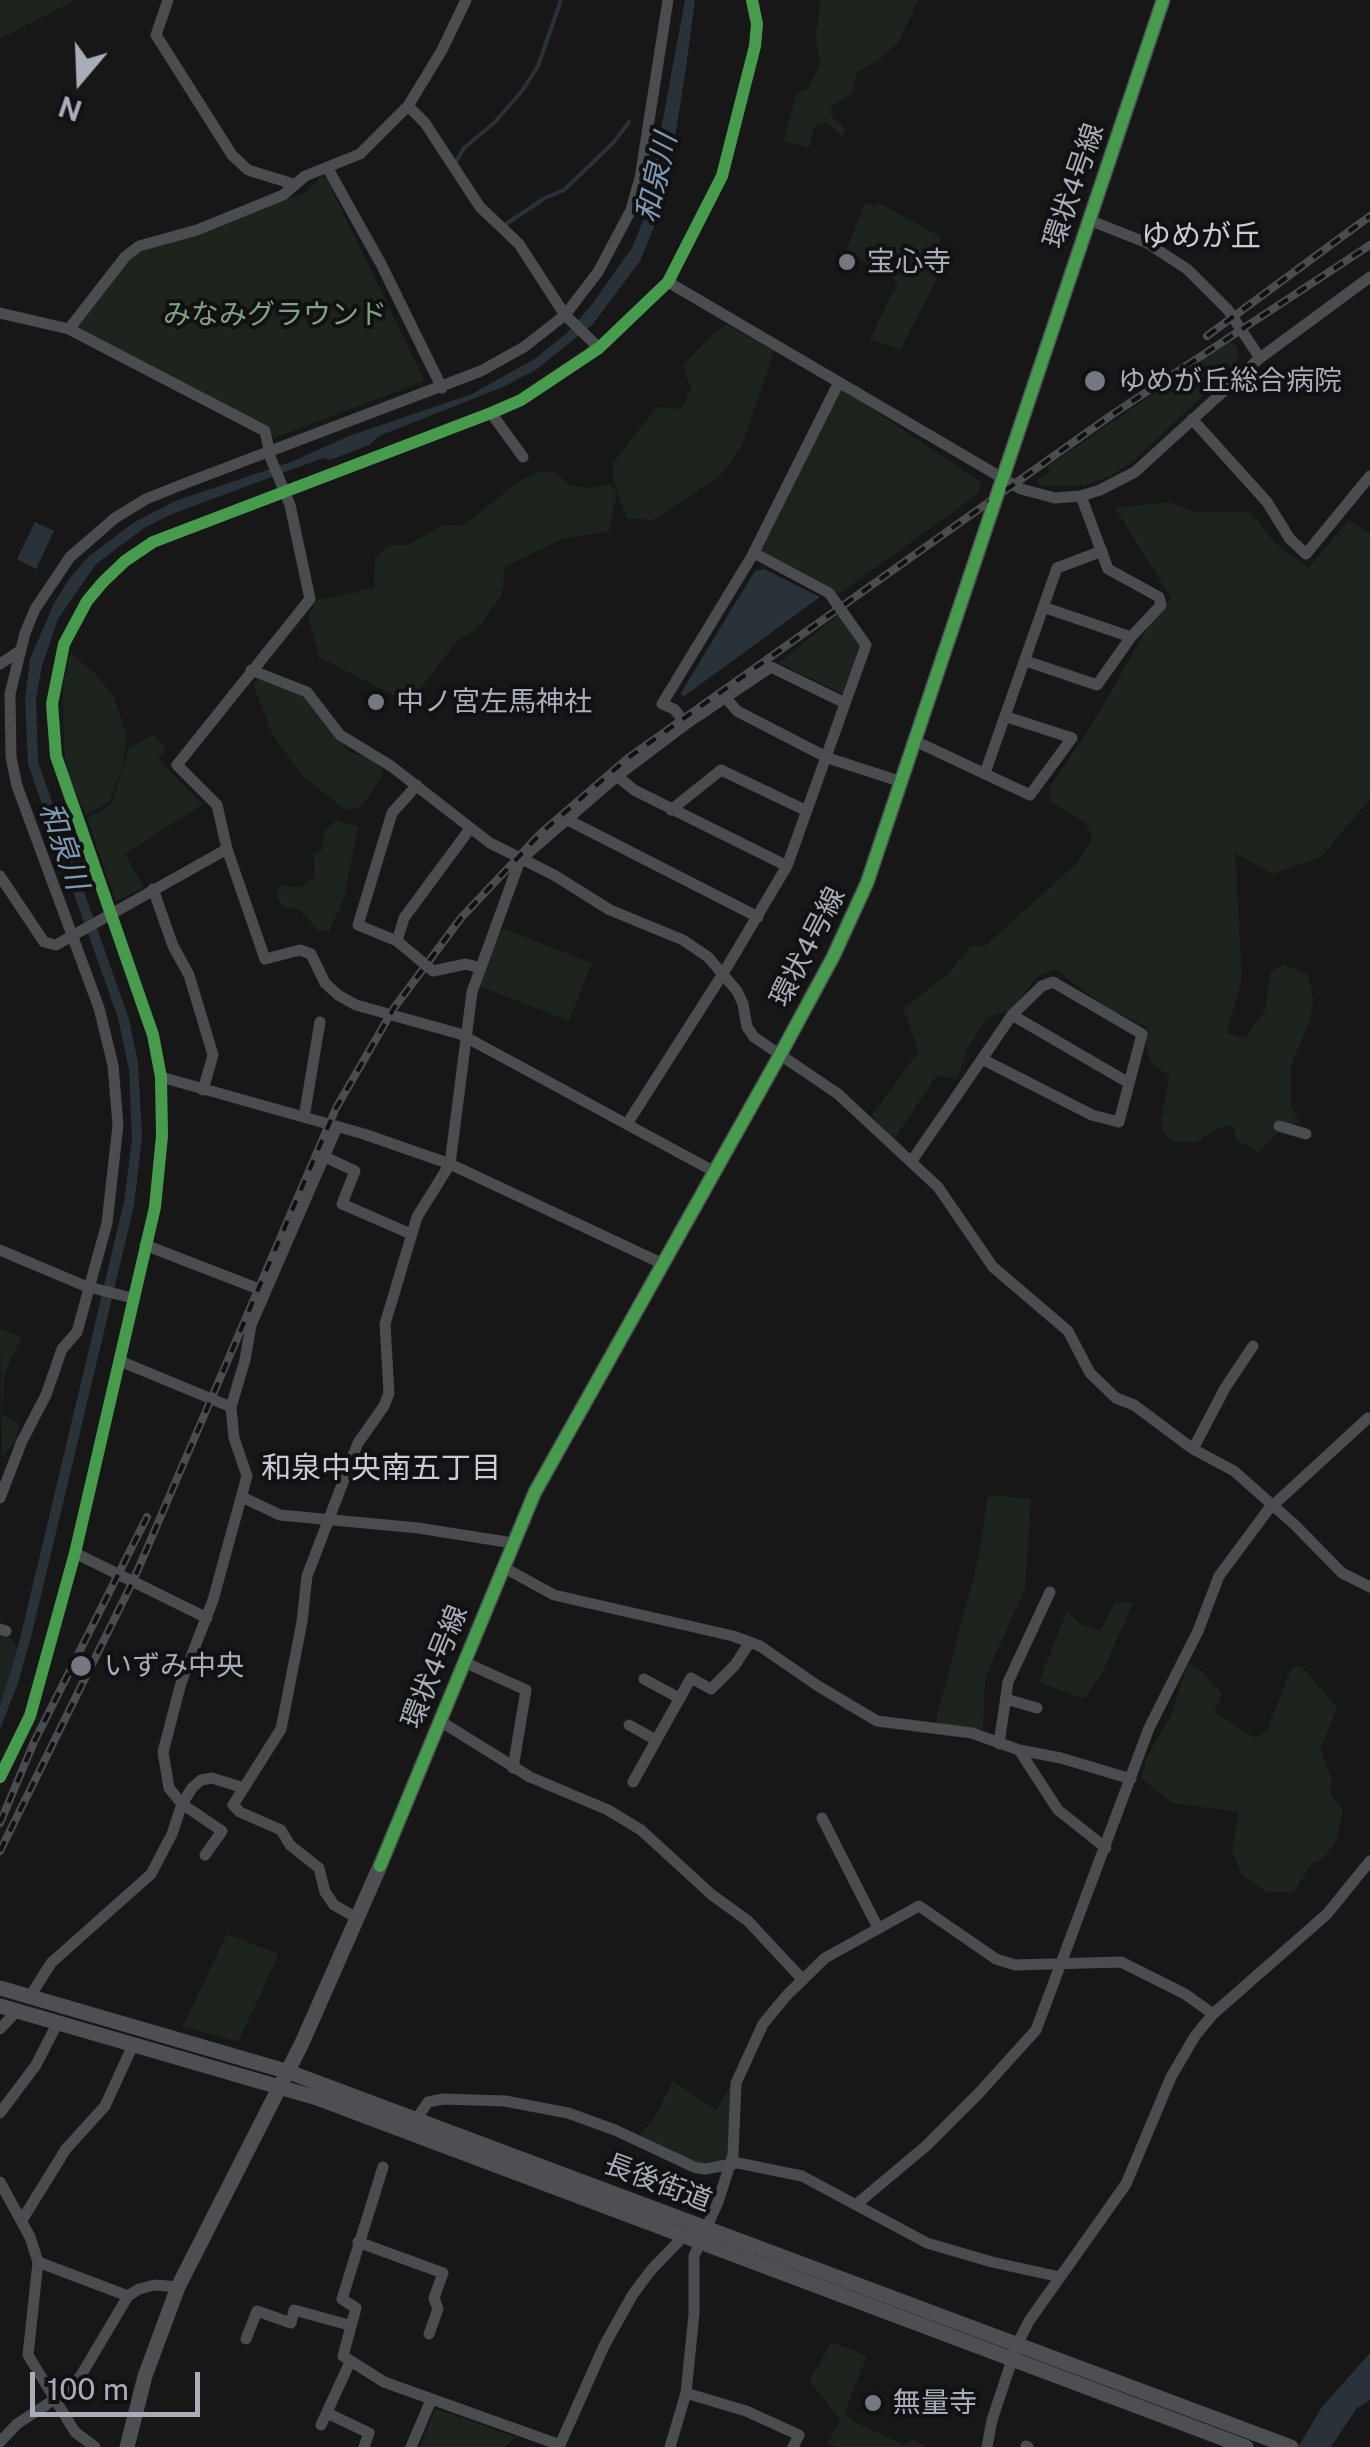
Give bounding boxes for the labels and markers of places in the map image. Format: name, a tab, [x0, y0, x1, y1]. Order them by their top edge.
place label: 宝心寺	[867, 245, 951, 279]
marker: 宝心寺	[836, 251, 858, 273]
place label: ゆめが丘総合病院	[1118, 364, 1342, 398]
marker: ゆめが丘総合病院	[1082, 368, 1108, 394]
place label: 中ノ宮左馬神社	[396, 685, 592, 719]
marker: 中ノ宮左馬神社	[365, 691, 387, 713]
place label: いずみ中央	[104, 1649, 244, 1683]
marker: いずみ中央	[68, 1653, 94, 1679]
place label: 無量寺	[893, 2386, 977, 2420]
marker: 無量寺	[862, 2392, 884, 2414]

